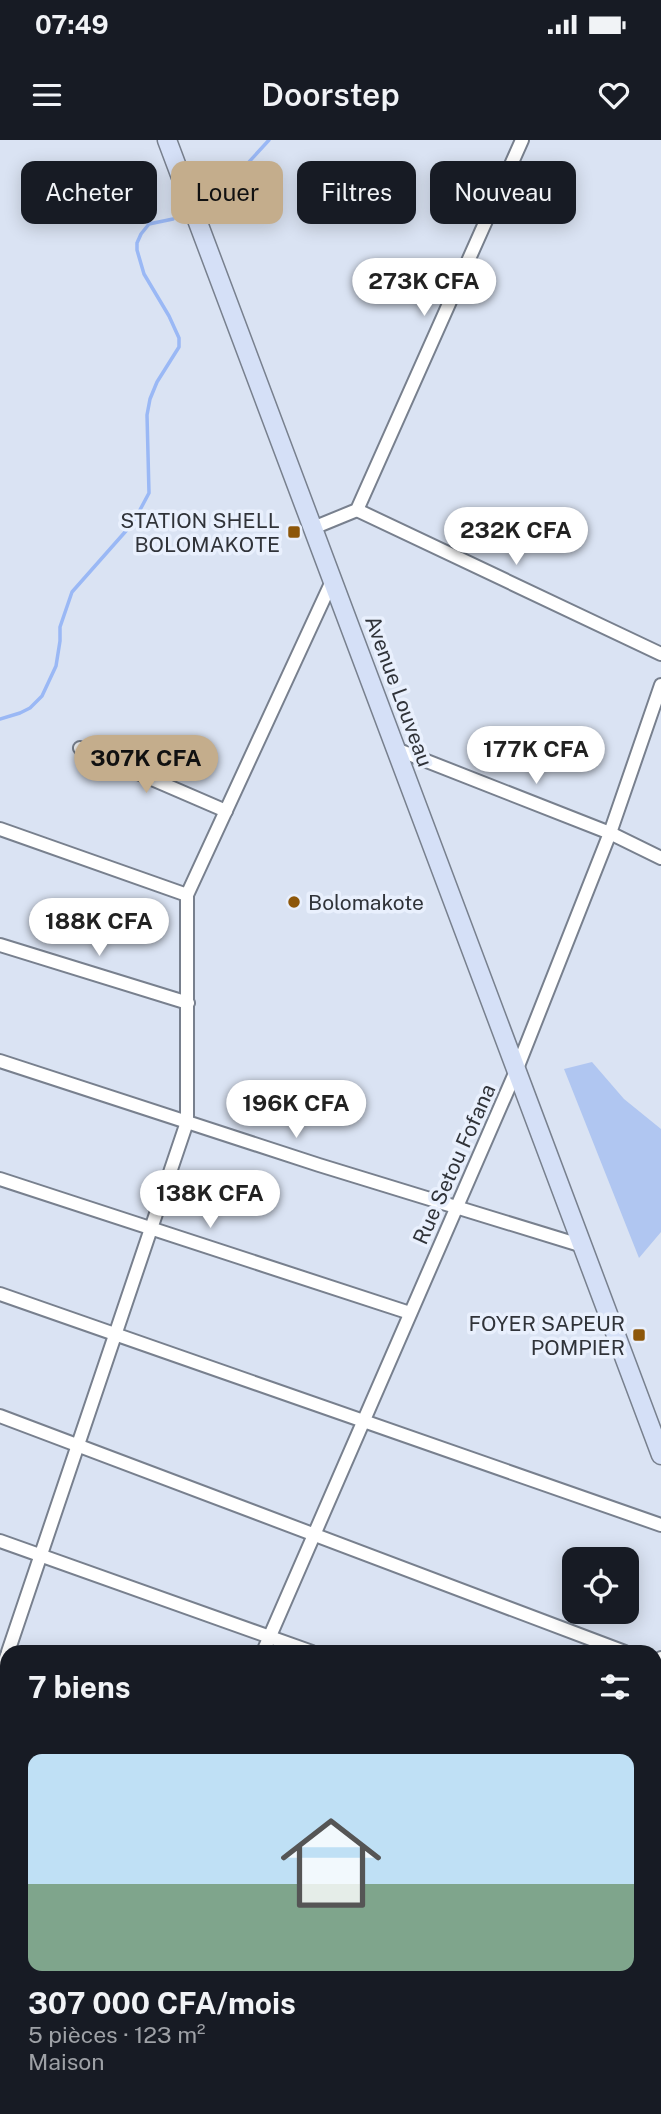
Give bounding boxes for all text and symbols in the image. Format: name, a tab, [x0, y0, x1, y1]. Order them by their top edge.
text: 07:49	[35, 9, 109, 40]
icon: menu	[28, 76, 66, 114]
text: Doorstep	[261, 76, 400, 113]
icon: heart	[595, 76, 633, 114]
chip: Acheter	[21, 161, 157, 224]
chip: Louer	[171, 161, 283, 224]
chip: Filtres	[297, 161, 416, 224]
chip: Nouveau	[430, 161, 576, 224]
pin: 273K CFA	[352, 258, 496, 318]
text: 273K CFA	[368, 267, 480, 294]
place label: STATION SHELL BOLOMAKOTE	[120, 508, 280, 557]
pin: 232K CFA	[444, 508, 588, 567]
text: 232K CFA	[460, 516, 572, 543]
marker: STATION SHELL BOLOMAKOTE	[286, 524, 302, 540]
street label: Avenue Louveau	[360, 612, 438, 770]
pin: 177K CFA	[464, 726, 608, 786]
text: 177K CFA	[483, 735, 589, 762]
pin: 307K CFA	[74, 736, 218, 795]
text: 307K CFA	[90, 744, 202, 771]
place label: Bolomakote	[308, 890, 424, 915]
marker: Bolomakote	[286, 894, 302, 910]
pin: 188K CFA	[27, 898, 171, 958]
text: 188K CFA	[45, 907, 153, 934]
pin: 196K CFA	[224, 1080, 368, 1140]
street label: Rue Setou Fofana	[407, 1080, 501, 1248]
text: 196K CFA	[242, 1089, 350, 1116]
pin: 138K CFA	[138, 1170, 282, 1230]
text: 138K CFA	[156, 1179, 264, 1206]
place label: FOYER SAPEUR POMPIER	[468, 1311, 625, 1360]
marker: FOYER SAPEUR POMPIER	[631, 1327, 647, 1343]
map controls	[562, 1547, 639, 1624]
button: locate	[562, 1547, 639, 1624]
icon: filters	[596, 1668, 634, 1706]
text: 7 biens	[28, 1669, 131, 1705]
icon: home	[268, 1800, 394, 1926]
text: 307 000 CFA/mois	[28, 1985, 296, 2021]
text: 5 pièces · 123 m²	[28, 2021, 205, 2048]
text: Maison	[28, 2048, 105, 2075]

